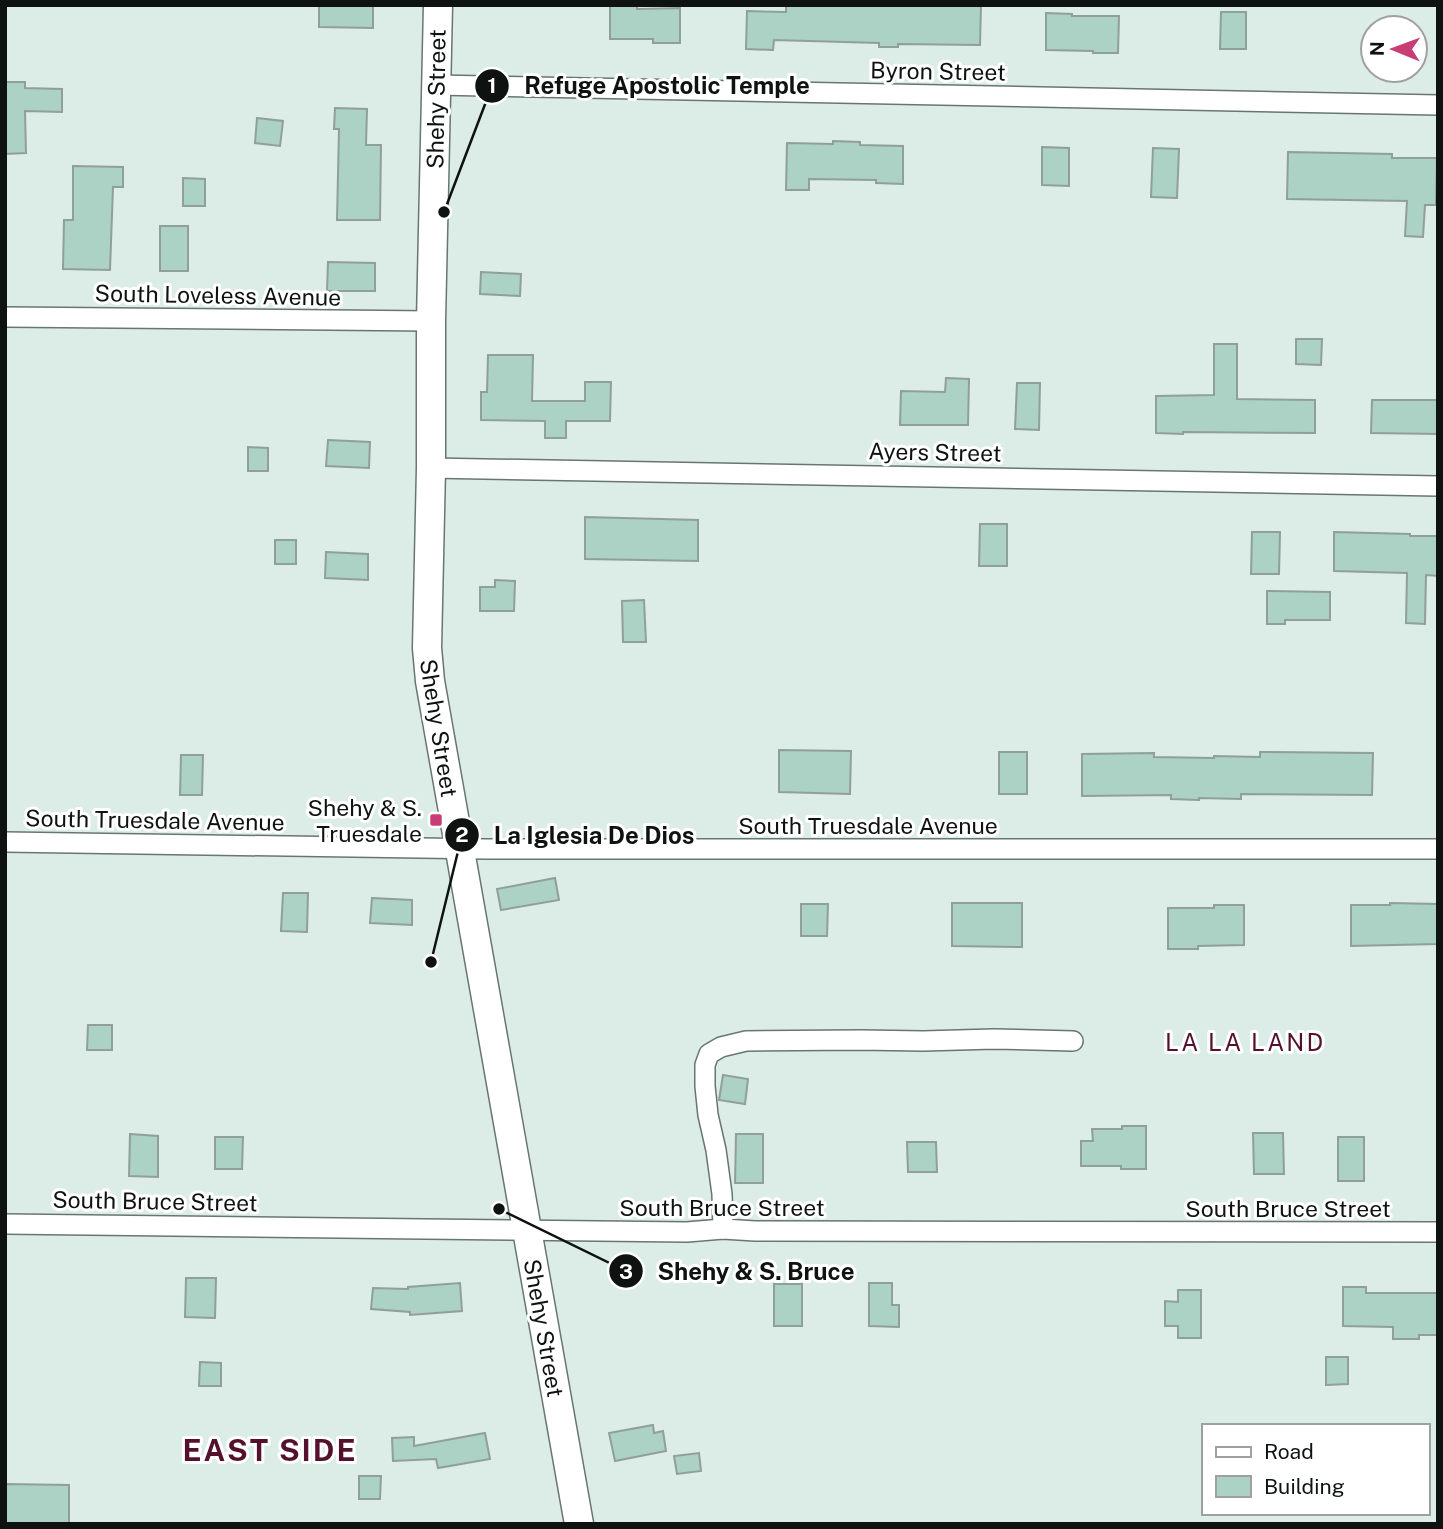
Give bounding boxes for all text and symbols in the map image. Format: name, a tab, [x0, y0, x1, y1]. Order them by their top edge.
north arrow	[1359, 14, 1429, 84]
street label: Shehy Street	[421, 29, 451, 169]
text: N	[1366, 41, 1388, 56]
street label: Byron Street	[870, 56, 1006, 86]
callout: Refuge Apostolic Temple	[475, 63, 824, 108]
text: Refuge Apostolic Temple	[524, 71, 810, 99]
text: 1	[488, 73, 497, 98]
street label: South Loveless Avenue	[94, 279, 342, 311]
street label: Ayers Street	[868, 437, 1002, 467]
street label: Shehy Street	[415, 657, 463, 799]
place label: Shehy & S. Truesdale	[308, 794, 422, 847]
street label: South Truesdale Avenue	[25, 804, 285, 836]
marker: Shehy & S. Truesdale	[428, 812, 444, 828]
street label: South Truesdale Avenue	[738, 812, 998, 839]
callout: La Iglesia De Dios	[445, 813, 709, 858]
text: La Iglesia De Dios	[494, 821, 694, 849]
text: 2	[455, 822, 469, 847]
district label: LA LA LAND	[1165, 1028, 1325, 1056]
street label: South Bruce Street	[52, 1186, 258, 1216]
street label: South Bruce Street	[619, 1194, 825, 1221]
street label: South Bruce Street	[1185, 1195, 1391, 1222]
callout: Shehy & S. Bruce	[608, 1249, 869, 1294]
street label: Shehy Street	[519, 1257, 569, 1399]
text: Shehy & S. Bruce	[657, 1257, 855, 1285]
text: 3	[619, 1259, 633, 1284]
legend	[1202, 1424, 1429, 1515]
district label: EAST SIDE	[183, 1432, 357, 1468]
text: Road	[1264, 1439, 1314, 1464]
text: Building	[1264, 1474, 1345, 1499]

